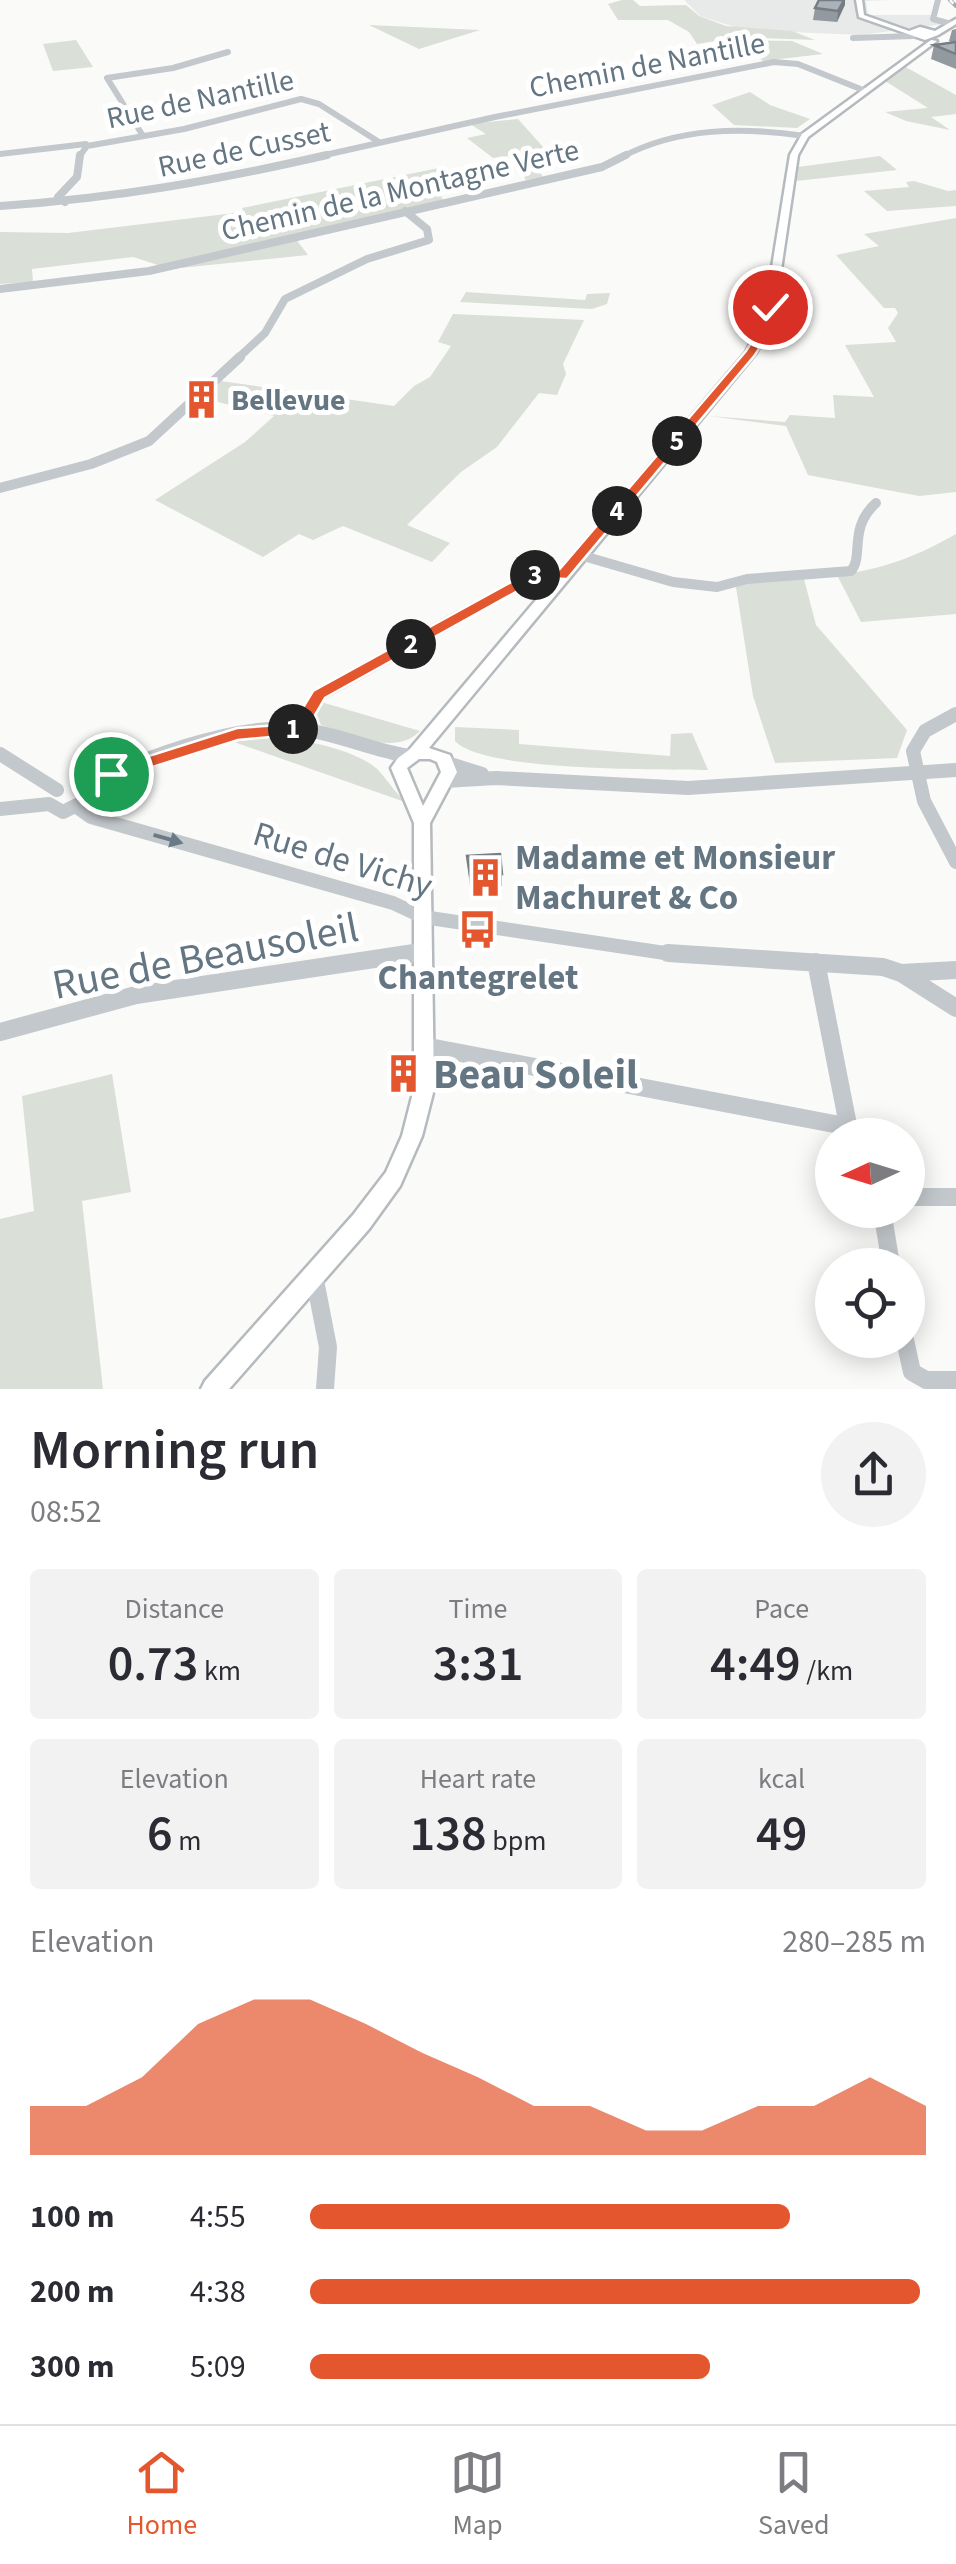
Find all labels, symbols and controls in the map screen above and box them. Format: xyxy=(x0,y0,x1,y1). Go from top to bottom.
street label: Chemin de Nantille xyxy=(526,22,769,109)
street label: Rue de Nantille xyxy=(102,59,298,140)
street label: Rue de Cusset xyxy=(154,110,334,189)
street label: Chemin de la Montagne Verte xyxy=(217,128,583,253)
pin xyxy=(728,265,813,350)
icon: check xyxy=(743,280,798,335)
building icon: Bellevue xyxy=(180,379,222,421)
place label: Bellevue xyxy=(231,379,346,422)
pin: 5 xyxy=(652,416,702,466)
text: 5 xyxy=(670,421,684,461)
pin: 4 xyxy=(592,486,642,536)
text: 4 xyxy=(610,491,624,531)
pin: 3 xyxy=(510,550,560,600)
text: 3 xyxy=(528,555,542,595)
pin: 2 xyxy=(386,619,436,669)
text: 2 xyxy=(404,624,418,664)
pin: 1 xyxy=(268,704,318,754)
text: 1 xyxy=(286,709,300,749)
pin xyxy=(69,732,154,817)
icon: arrive xyxy=(84,747,139,802)
street label: Rue de Vichy xyxy=(247,809,439,911)
one-way arrow xyxy=(153,832,184,847)
place label: Madame et Monsieur Machuret & Co xyxy=(515,833,835,923)
building icon: Madame et Monsieur Machuret & Co xyxy=(464,856,506,898)
street label: Rue de Beausoleil xyxy=(47,898,363,1016)
bus stop icon: Chantegrelet xyxy=(457,909,499,951)
place label: Chantegrelet xyxy=(378,953,578,1003)
place label: Beau Soleil xyxy=(433,1045,638,1105)
building icon: Beau Soleil xyxy=(382,1052,424,1094)
north arrow xyxy=(815,1118,925,1228)
map controls xyxy=(815,1118,925,1358)
button: locate xyxy=(815,1248,925,1358)
text: Morning run xyxy=(30,1412,319,1490)
button: share xyxy=(821,1422,926,1527)
text: 08:52 xyxy=(30,1489,102,1535)
text: Distance xyxy=(125,1589,224,1629)
text: Time xyxy=(448,1589,507,1629)
text: Pace xyxy=(754,1589,809,1629)
text: 0.73 xyxy=(108,1629,198,1700)
text: 3:31 xyxy=(433,1629,523,1700)
text: 4:49 xyxy=(710,1629,801,1700)
text: km xyxy=(198,1651,241,1691)
text: /km xyxy=(801,1651,853,1691)
text: Elevation xyxy=(120,1759,229,1799)
text: Heart rate xyxy=(420,1759,536,1799)
text: kcal xyxy=(758,1759,805,1799)
text: 6 xyxy=(147,1799,173,1870)
text: 138 xyxy=(410,1799,487,1870)
text: 49 xyxy=(756,1799,807,1870)
text: m xyxy=(173,1821,202,1861)
text: bpm xyxy=(487,1821,546,1861)
text: Elevation xyxy=(30,1919,155,1965)
text: 280–285 m xyxy=(782,1919,926,1965)
text: 100 m xyxy=(30,2194,115,2240)
text: 4:55 xyxy=(190,2194,246,2240)
text: 200 m xyxy=(30,2269,115,2315)
text: 4:38 xyxy=(190,2269,246,2315)
text: 300 m xyxy=(30,2344,115,2390)
text: 5:09 xyxy=(190,2344,246,2390)
tab: Home xyxy=(126,2445,197,2545)
tab: Map xyxy=(450,2445,505,2545)
tab: Saved xyxy=(758,2445,829,2545)

